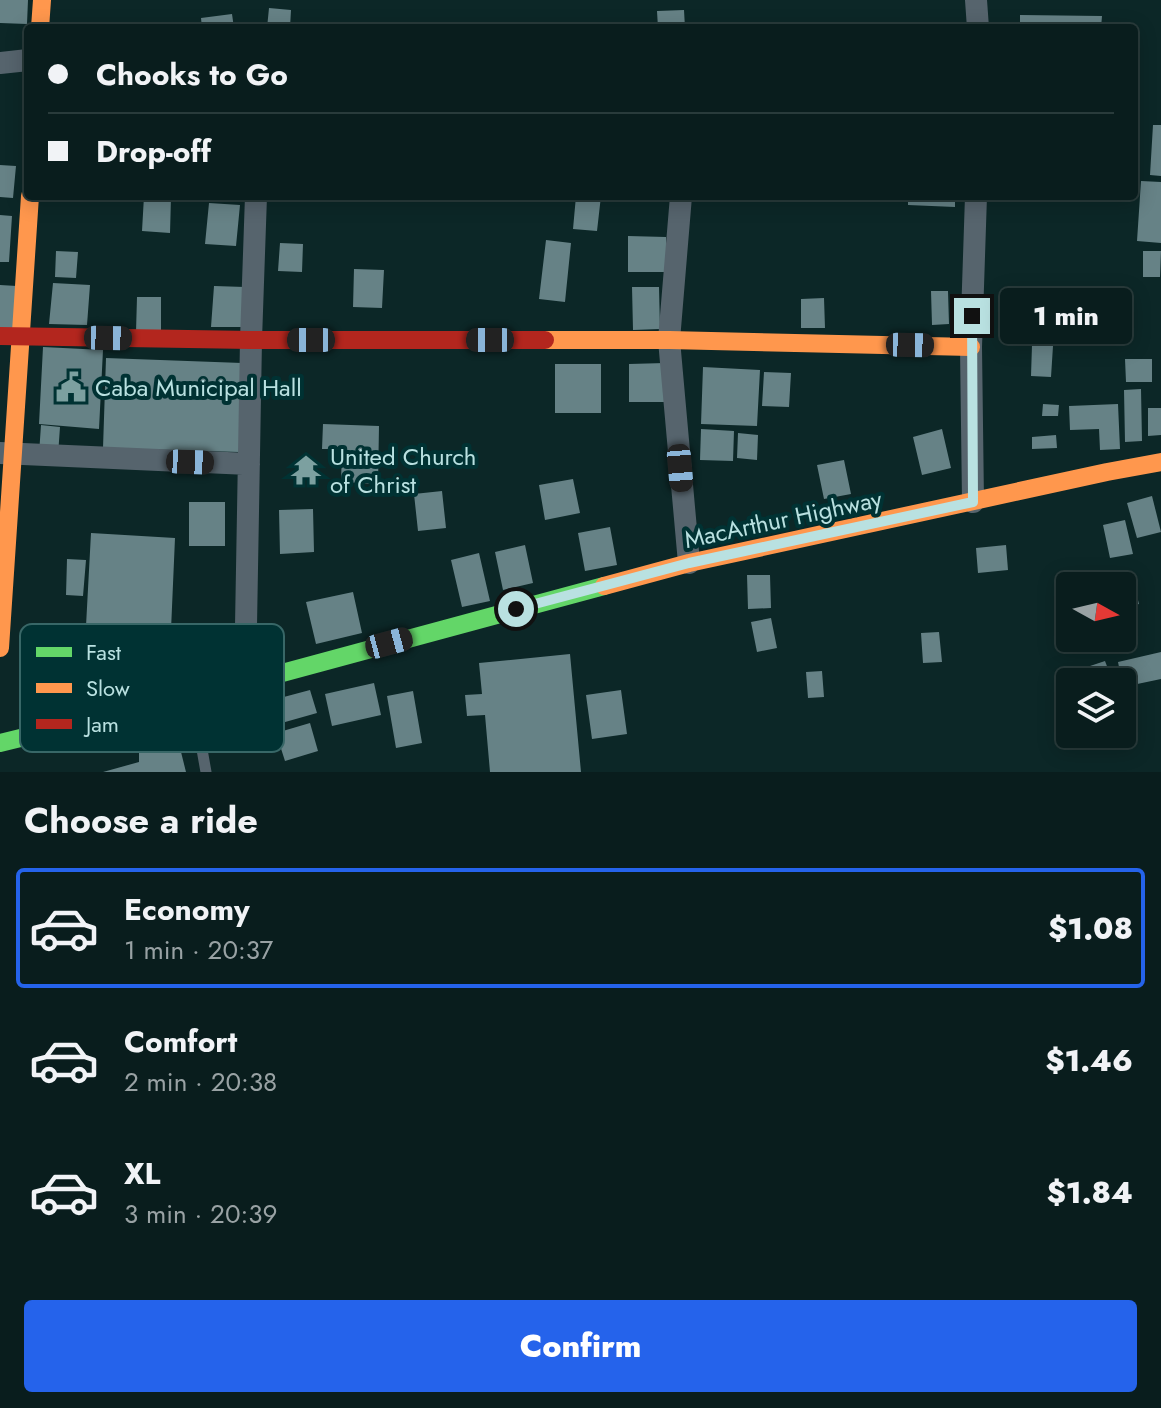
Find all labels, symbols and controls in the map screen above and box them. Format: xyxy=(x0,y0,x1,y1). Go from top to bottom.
text: Chooks to Go xyxy=(96,53,288,96)
text: Drop-off xyxy=(96,130,211,173)
callout: 1 min xyxy=(1000,288,1132,344)
text: 1 min xyxy=(1033,297,1099,335)
route end xyxy=(954,298,990,334)
car xyxy=(84,326,132,350)
car xyxy=(287,328,335,352)
car xyxy=(466,328,514,352)
car xyxy=(886,333,934,357)
public building icon: Caba Municipal Hall xyxy=(54,370,88,404)
place label: Caba Municipal Hall xyxy=(95,370,302,405)
place label: United Church of Christ xyxy=(330,439,476,502)
car xyxy=(666,443,694,493)
car xyxy=(166,449,214,475)
temple icon: United Church of Christ xyxy=(289,453,323,487)
street label: MacArthur Highway xyxy=(681,481,885,557)
north arrow xyxy=(1056,572,1136,652)
map controls xyxy=(1056,572,1136,748)
route start xyxy=(498,591,534,627)
legend xyxy=(20,624,284,752)
car xyxy=(363,625,415,661)
text: Fast xyxy=(86,636,122,668)
button: layers xyxy=(1056,668,1136,748)
text: Slow xyxy=(86,672,130,704)
text: Jam xyxy=(83,708,119,740)
text: Choose a ride xyxy=(24,794,258,846)
text: Economy xyxy=(124,888,250,931)
icon: car xyxy=(28,892,100,964)
text: $1.08 xyxy=(1048,907,1133,950)
text: 1 min · 20:37 xyxy=(124,931,273,969)
text: Comfort xyxy=(124,1020,237,1063)
icon: car xyxy=(28,1024,100,1096)
text: $1.46 xyxy=(1045,1039,1133,1082)
text: 2 min · 20:38 xyxy=(124,1063,277,1101)
text: XL xyxy=(124,1152,160,1195)
icon: car xyxy=(28,1156,100,1228)
text: $1.84 xyxy=(1047,1171,1133,1214)
text: 3 min · 20:39 xyxy=(124,1195,277,1233)
button: Confirm xyxy=(24,1300,1137,1392)

